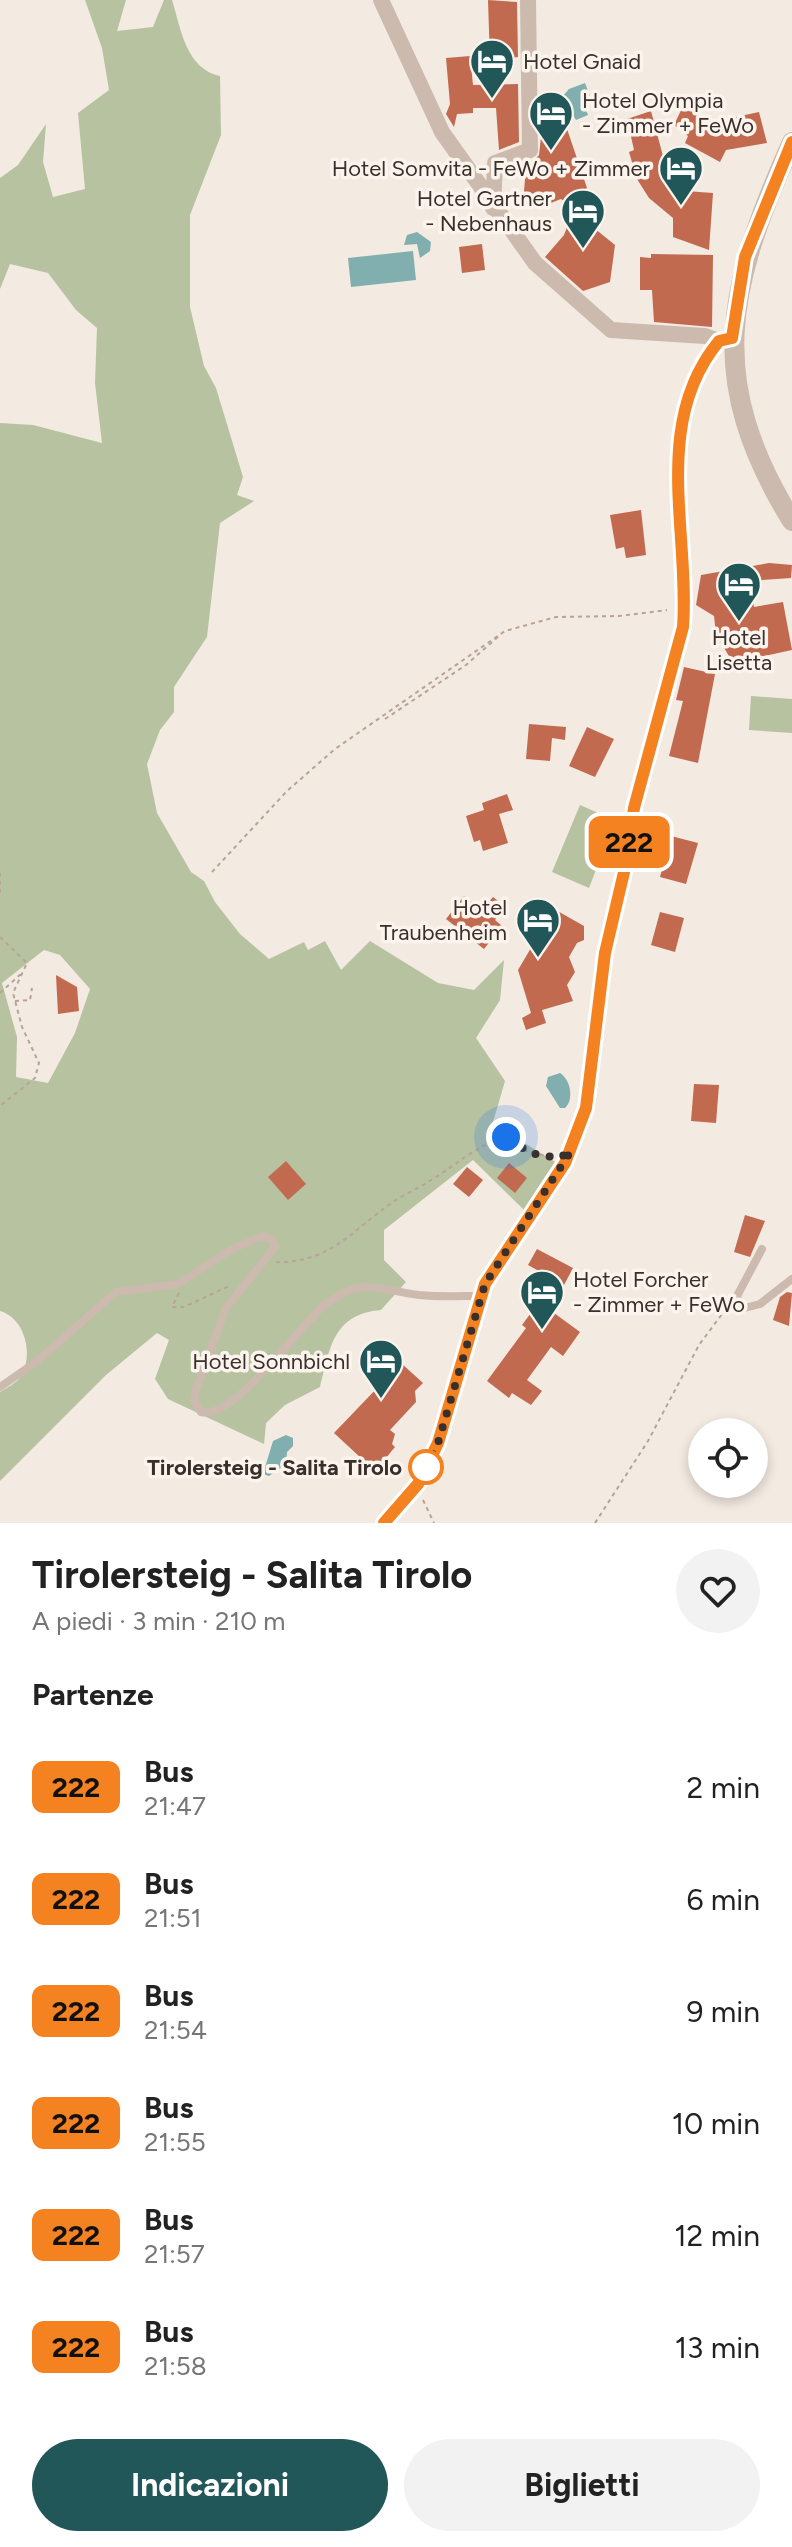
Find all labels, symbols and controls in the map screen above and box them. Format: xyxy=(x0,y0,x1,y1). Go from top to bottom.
hotel icon: Hotel Gnaid xyxy=(468,37,516,100)
place label: Hotel Gnaid xyxy=(523,48,641,75)
place label: Hotel Olympia - Zimmer + FeWo xyxy=(582,87,754,139)
hotel icon: Hotel Olympia - Zimmer + FeWo xyxy=(527,89,575,152)
hotel icon: Hotel Somvita - FeWo + Zimmer xyxy=(657,144,705,207)
place label: Hotel Somvita - FeWo + Zimmer xyxy=(332,155,651,182)
place label: Hotel Gartner - Nebenhaus xyxy=(417,185,553,237)
hotel icon: Hotel Gartner - Nebenhaus xyxy=(559,187,607,250)
hotel icon: Hotel Lisetta xyxy=(715,560,763,623)
place label: Hotel Lisetta xyxy=(706,624,772,676)
line badge: 222 xyxy=(583,816,675,868)
text: 222 xyxy=(605,825,653,859)
place label: Hotel Traubenheim xyxy=(380,894,507,946)
hotel icon: Hotel Traubenheim xyxy=(514,896,562,959)
your location xyxy=(486,1117,526,1157)
place label: Hotel Forcher - Zimmer + FeWo xyxy=(573,1266,745,1318)
hotel icon: Hotel Forcher - Zimmer + FeWo xyxy=(518,1268,566,1331)
hotel icon: Hotel Sonnbichl xyxy=(357,1337,405,1400)
place label: Hotel Sonnbichl xyxy=(192,1348,350,1375)
map controls xyxy=(688,1418,768,1498)
button: locate xyxy=(688,1418,768,1498)
marker: Tirolersteig - Salita Tirolo xyxy=(409,1450,443,1484)
place label: Tirolersteig - Salita Tirolo xyxy=(147,1454,402,1481)
button: heart xyxy=(676,1549,760,1633)
text: Tirolersteig - Salita Tirolo xyxy=(32,1552,472,1598)
text: A piedi · 3 min · 210 m xyxy=(32,1605,286,1637)
text: Partenze xyxy=(32,1676,154,1713)
text: Bus xyxy=(144,1753,193,1790)
text: 2 min xyxy=(687,1769,760,1806)
text: 222 xyxy=(52,1770,100,1804)
text: 21:47 xyxy=(144,1790,206,1822)
text: Bus xyxy=(144,1865,193,1902)
text: 6 min xyxy=(686,1881,760,1918)
text: 222 xyxy=(52,1882,100,1916)
text: 21:51 xyxy=(144,1902,202,1934)
text: Bus xyxy=(144,1977,193,2014)
text: 9 min xyxy=(686,1993,760,2030)
text: 222 xyxy=(52,1994,100,2028)
text: 21:54 xyxy=(144,2014,207,2046)
text: Bus xyxy=(144,2089,193,2126)
text: 10 min xyxy=(672,2105,760,2142)
text: 222 xyxy=(52,2106,100,2140)
text: 21:55 xyxy=(144,2126,206,2158)
text: Bus xyxy=(144,2201,193,2238)
text: 12 min xyxy=(674,2217,760,2254)
text: 222 xyxy=(52,2218,100,2252)
text: 21:57 xyxy=(144,2238,205,2270)
text: Bus xyxy=(144,2313,193,2350)
text: 13 min xyxy=(675,2329,760,2366)
text: 222 xyxy=(52,2330,100,2364)
text: 21:58 xyxy=(144,2350,207,2382)
button: Indicazioni xyxy=(32,2439,388,2531)
button: Biglietti xyxy=(404,2439,760,2531)

